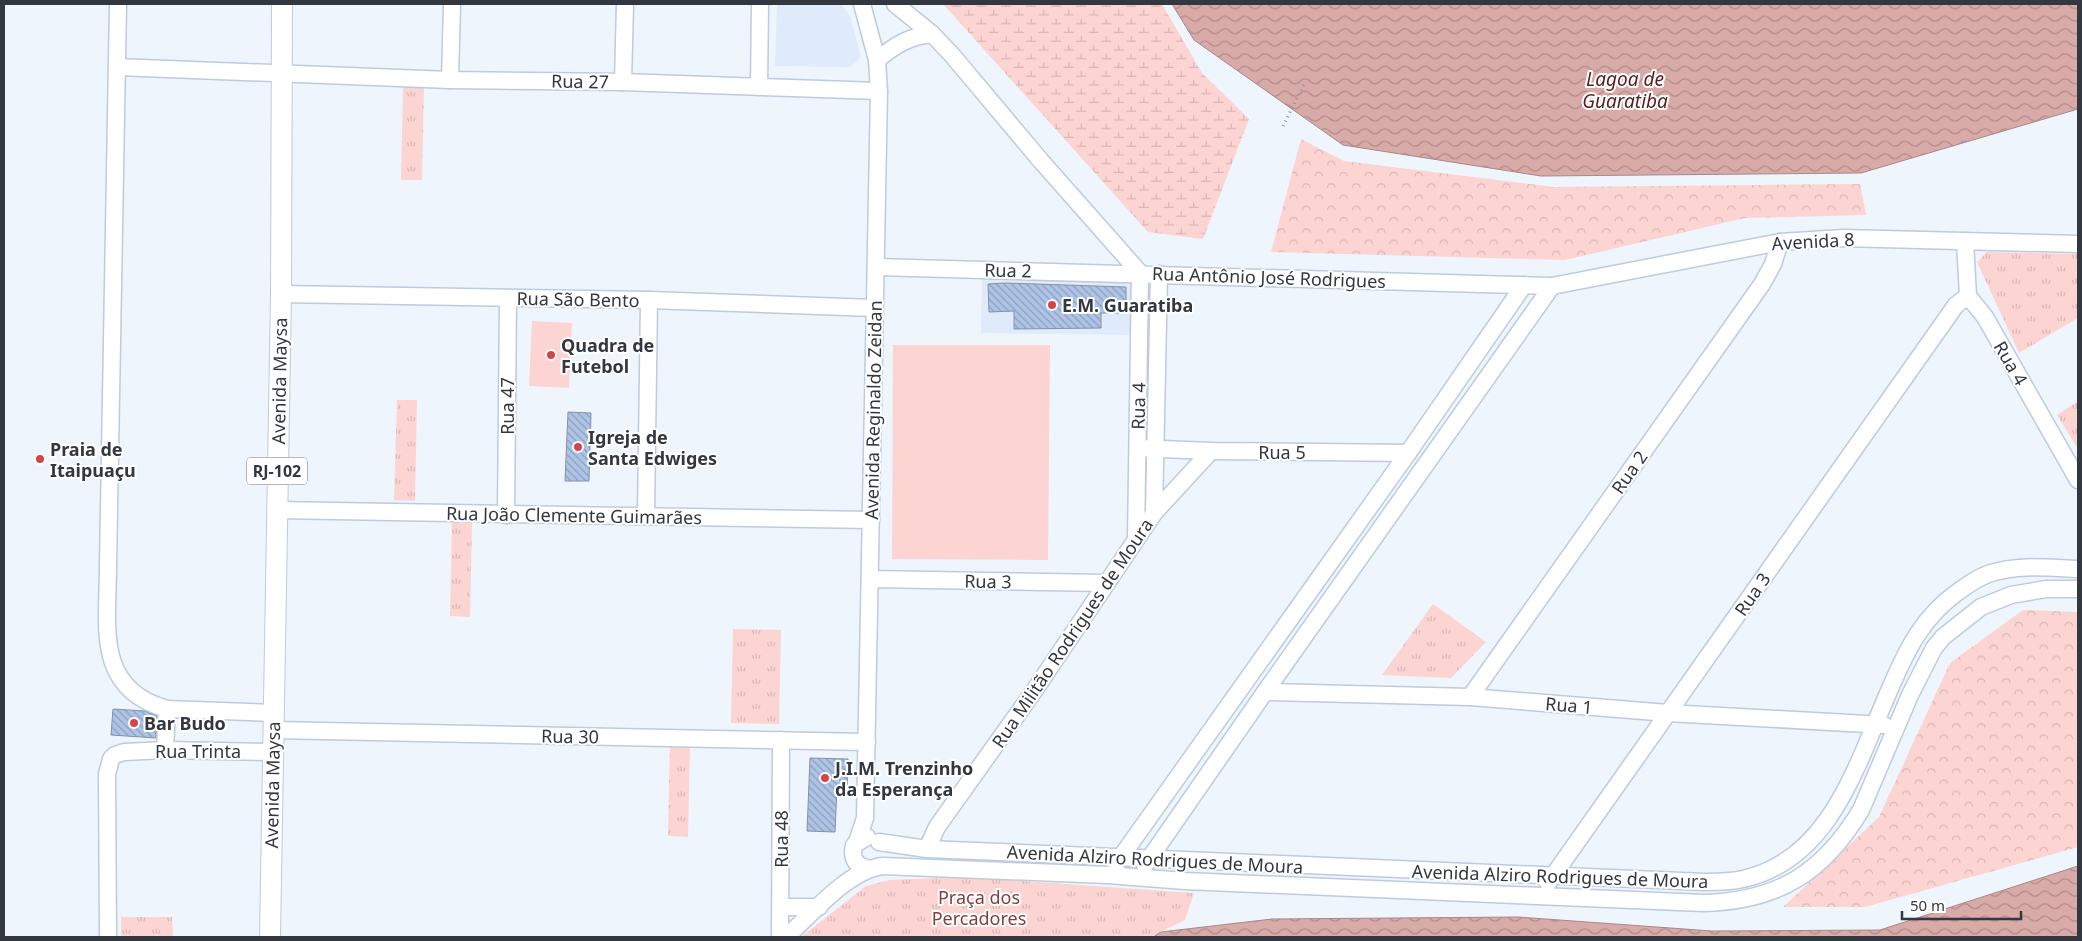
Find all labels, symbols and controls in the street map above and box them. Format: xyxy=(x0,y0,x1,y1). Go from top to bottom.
water label: Lagoa de Guaratiba xyxy=(1582,66,1668,114)
street label: Rua 27 xyxy=(551,68,609,94)
street label: Avenida 8 xyxy=(1771,227,1855,255)
street label: Rua 2 xyxy=(984,258,1032,282)
street label: Rua Antônio José Rodrigues xyxy=(1152,261,1386,293)
street label: Rua São Bento xyxy=(516,286,640,312)
place label: E.M. Guaratiba xyxy=(1062,293,1193,317)
marker: E.M. Guaratiba xyxy=(1046,299,1058,311)
street label: Avenida Reginaldo Zeidan xyxy=(859,300,887,520)
street label: Avenida Maysa xyxy=(266,317,292,445)
place label: Quadra de Futebol xyxy=(561,333,654,378)
street label: Rua 4 xyxy=(1989,336,2033,390)
marker: Quadra de Futebol xyxy=(545,349,557,361)
street label: Rua 47 xyxy=(495,377,519,435)
street label: Rua 4 xyxy=(1126,382,1150,430)
place label: Igreja de Santa Edwiges xyxy=(588,425,717,470)
place label: Praia de Itaipuaçu xyxy=(50,437,136,482)
street label: Rua 5 xyxy=(1258,440,1306,464)
marker: Igreja de Santa Edwiges xyxy=(572,441,584,453)
street label: Rua 2 xyxy=(1606,446,1652,498)
marker: Praia de Itaipuaçu xyxy=(34,453,46,465)
road number: RJ-102 xyxy=(247,458,307,484)
street label: Rua João Clemente Guimarães xyxy=(446,501,702,529)
street label: Rua Militão Rodrigues de Moura xyxy=(986,514,1158,752)
street label: Rua 3 xyxy=(1729,568,1775,620)
street label: Rua 3 xyxy=(964,569,1012,593)
street label: Rua 1 xyxy=(1544,691,1594,719)
place label: Bar Budo xyxy=(144,711,226,735)
marker: Bar Budo xyxy=(128,717,140,729)
street label: Avenida Maysa xyxy=(259,721,285,849)
street label: Rua 30 xyxy=(541,723,599,749)
street label: Rua Trinta xyxy=(155,739,241,763)
place label: J.I.M. Trenzinho da Esperança xyxy=(833,756,973,801)
marker: J.I.M. Trenzinho da Esperança xyxy=(819,772,831,784)
street label: Rua 48 xyxy=(769,810,793,868)
street label: Avenida Alziro Rodrigues de Moura xyxy=(1006,839,1304,879)
street label: Avenida Alziro Rodrigues de Moura xyxy=(1411,859,1709,893)
park label: Praça dos Percadores xyxy=(932,885,1026,930)
scale bar xyxy=(1902,888,2021,920)
text: 50 m xyxy=(1910,895,1945,915)

